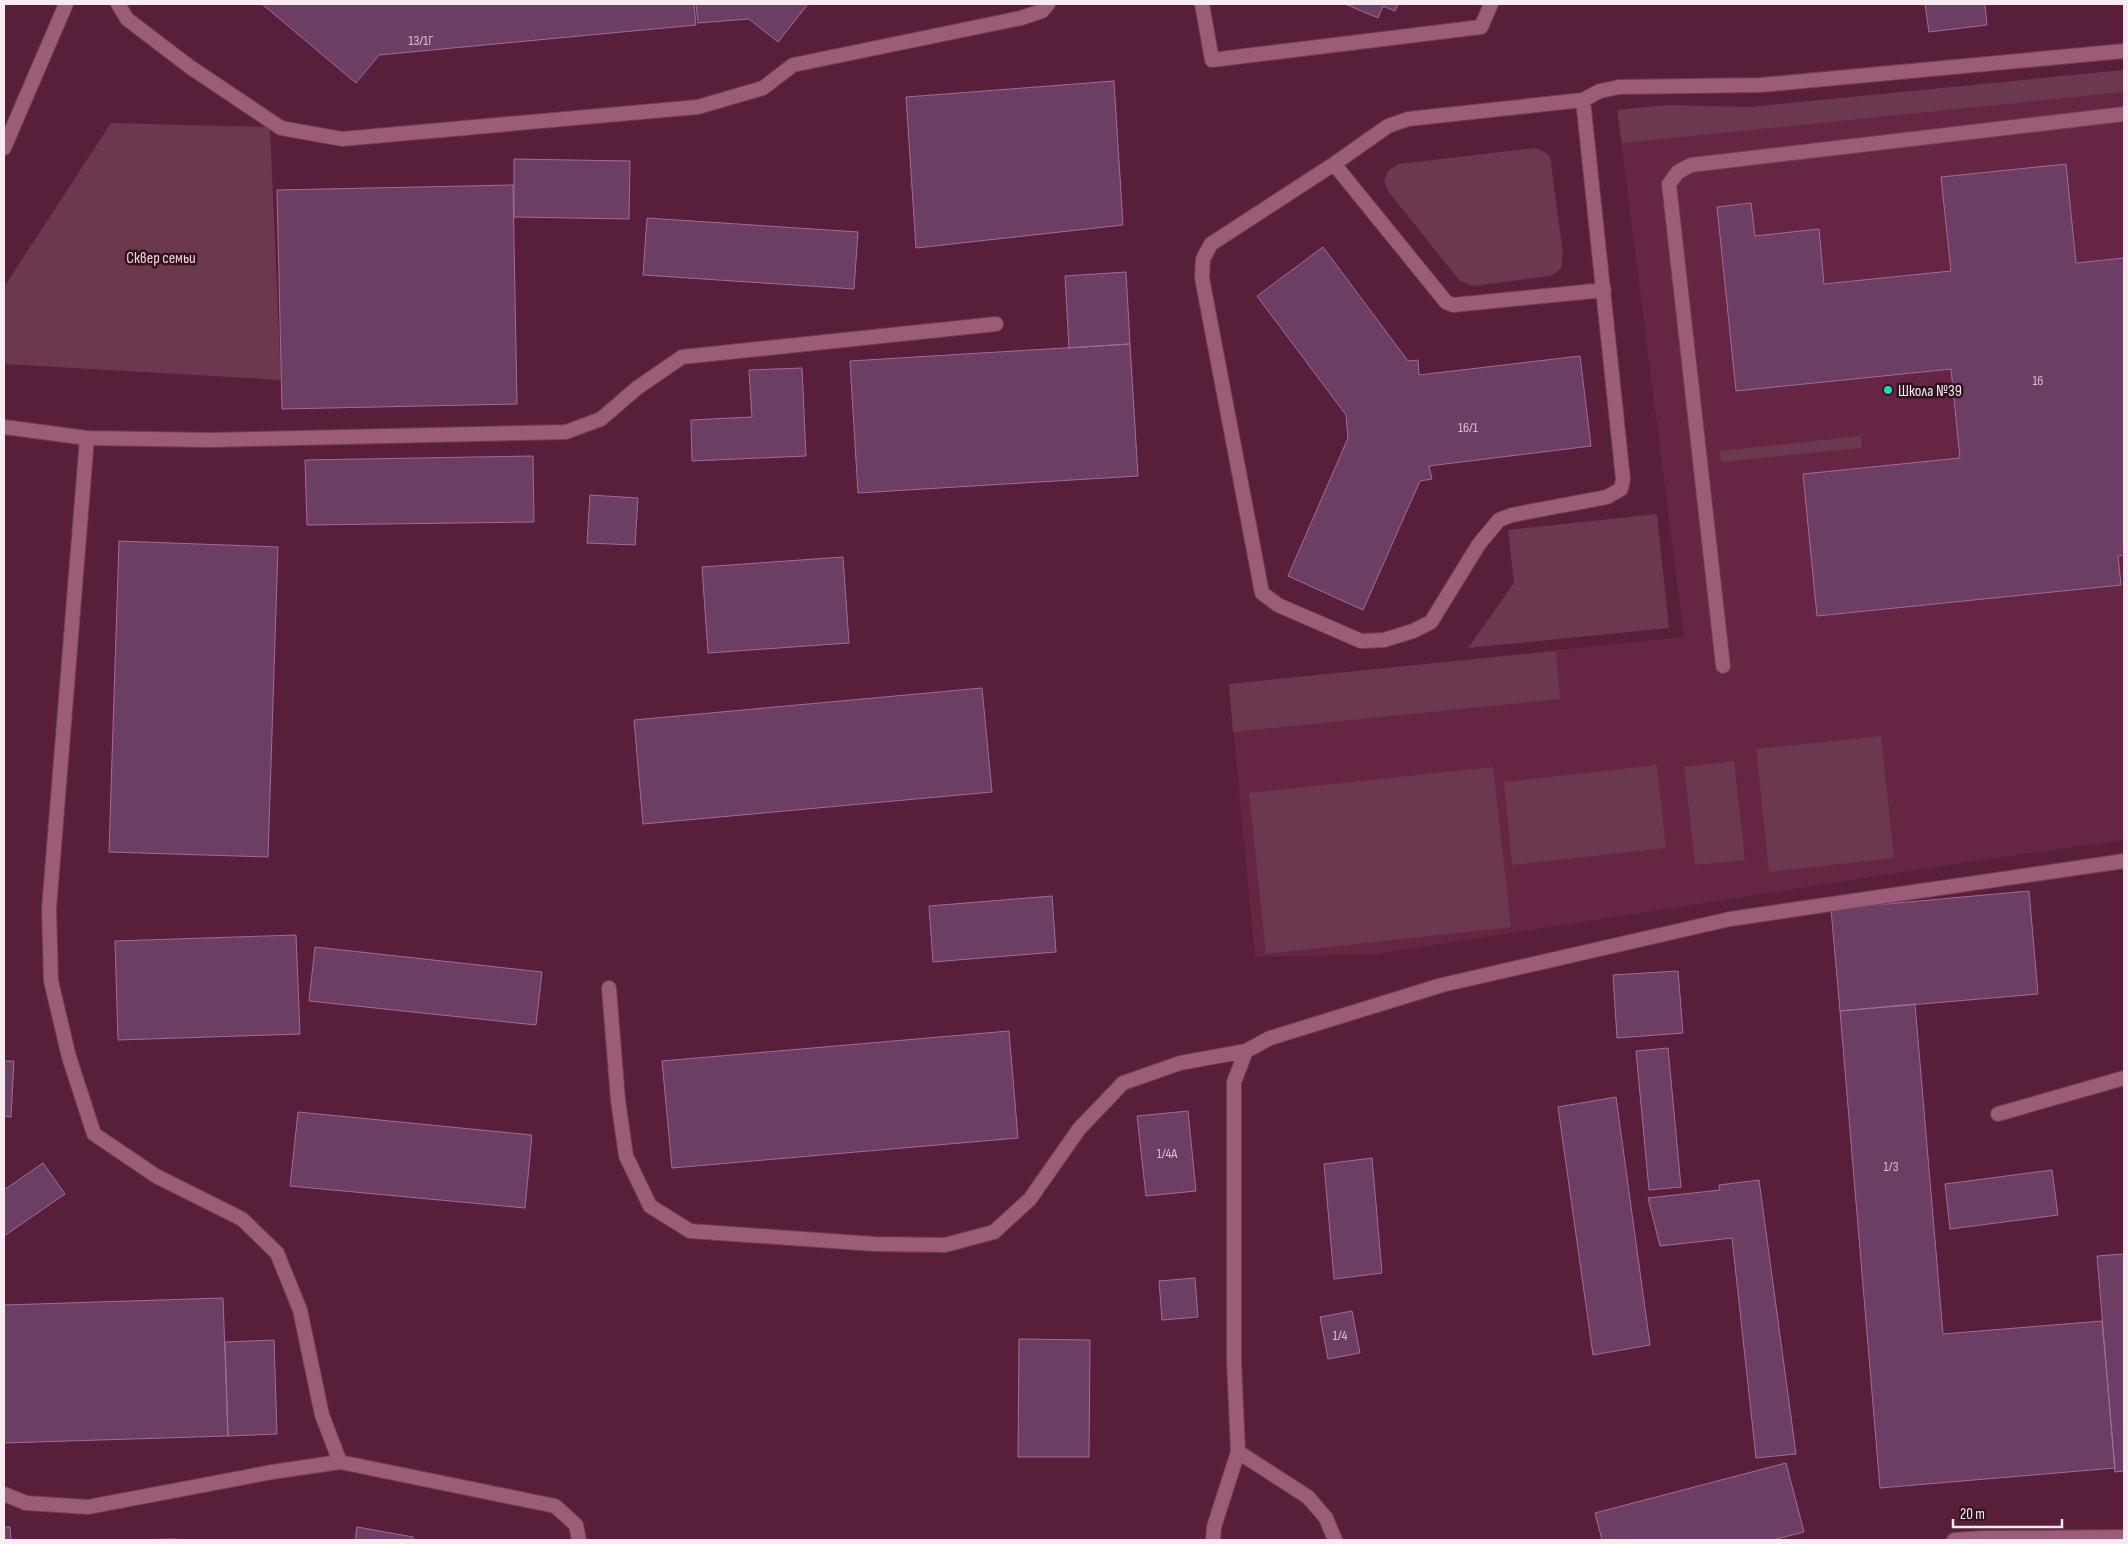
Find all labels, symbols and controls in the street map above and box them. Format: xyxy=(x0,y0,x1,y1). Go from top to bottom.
house number: 13/1Г xyxy=(409,32,433,49)
park label: Сквер семьи xyxy=(126,249,196,268)
house number: 16 xyxy=(2032,372,2044,389)
place label: Школа №39 xyxy=(1898,382,1962,401)
marker: Школа №39 xyxy=(1882,384,1894,396)
house number: 16/1 xyxy=(1458,419,1478,436)
house number: 1/4А xyxy=(1157,1145,1178,1162)
house number: 1/3 xyxy=(1883,1158,1899,1175)
house number: 1/4 xyxy=(1333,1327,1347,1344)
scale bar xyxy=(1953,1496,2062,1528)
text: 20 m xyxy=(1960,1505,1985,1524)

